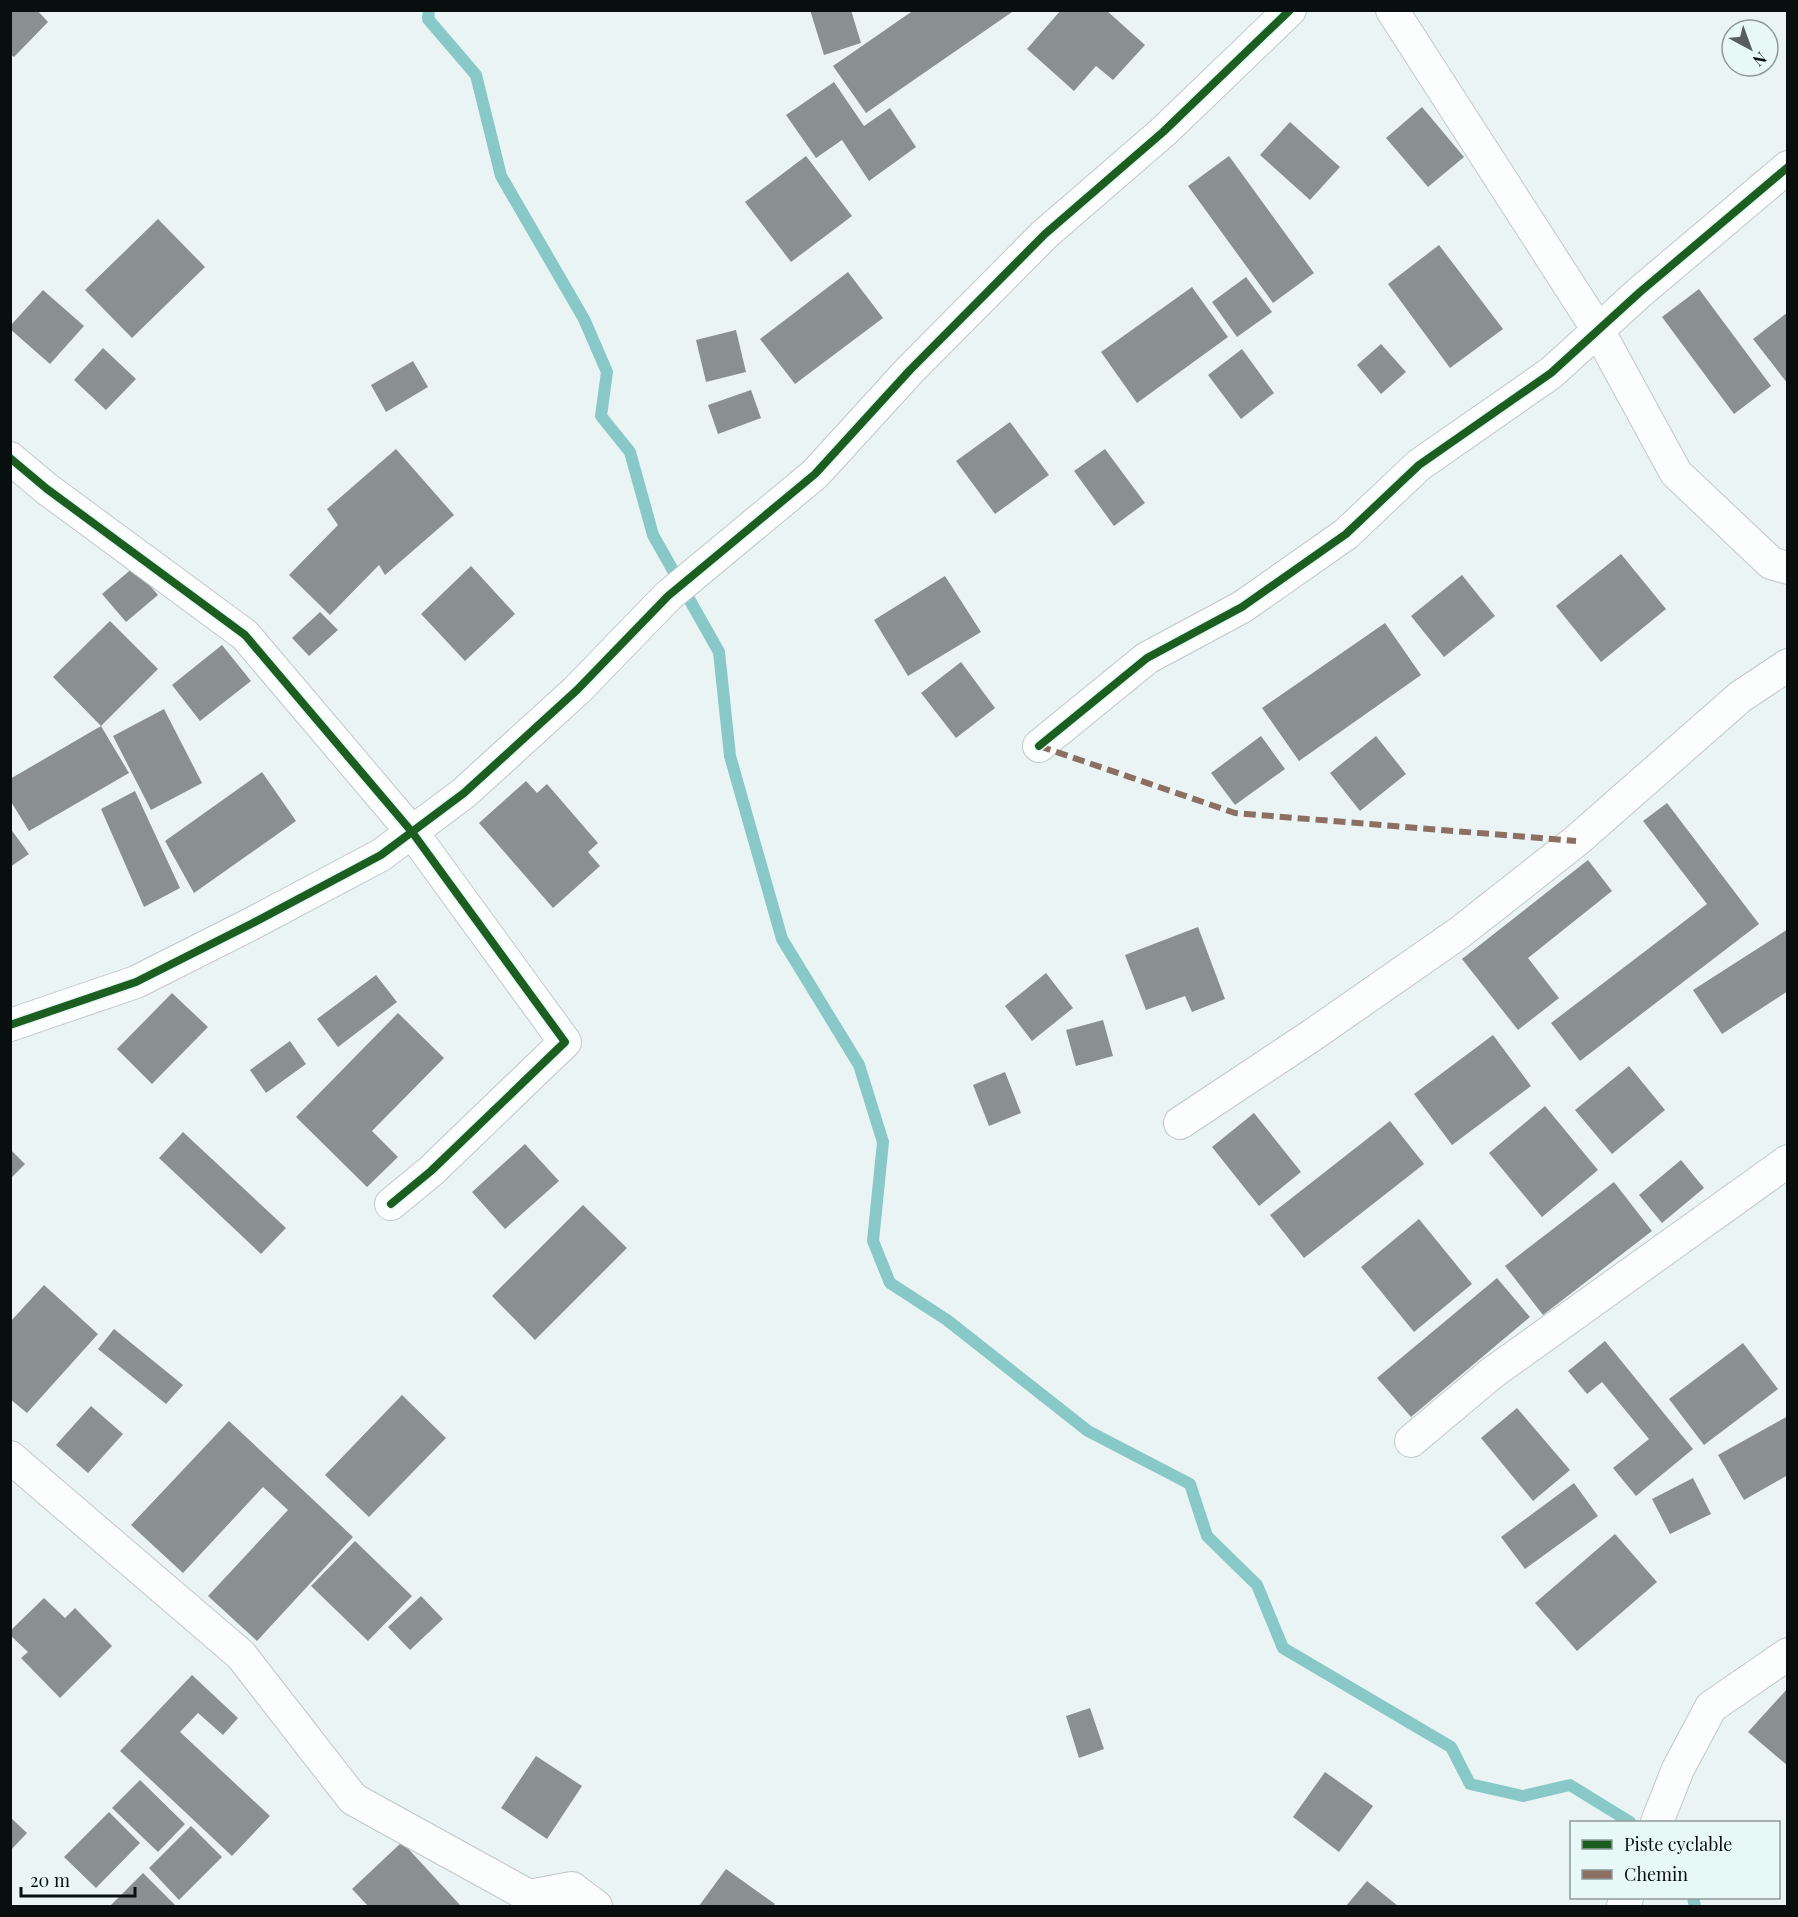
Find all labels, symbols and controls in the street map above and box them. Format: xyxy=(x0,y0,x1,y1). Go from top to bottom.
north arrow xyxy=(1720,18,1780,78)
text: N xyxy=(1749,48,1771,72)
legend xyxy=(1570,1821,1780,1899)
text: Piste cyclable xyxy=(1624,1832,1732,1856)
scale bar xyxy=(21,1860,135,1898)
text: Chemin xyxy=(1624,1862,1688,1886)
text: 20 m xyxy=(30,1868,70,1892)

